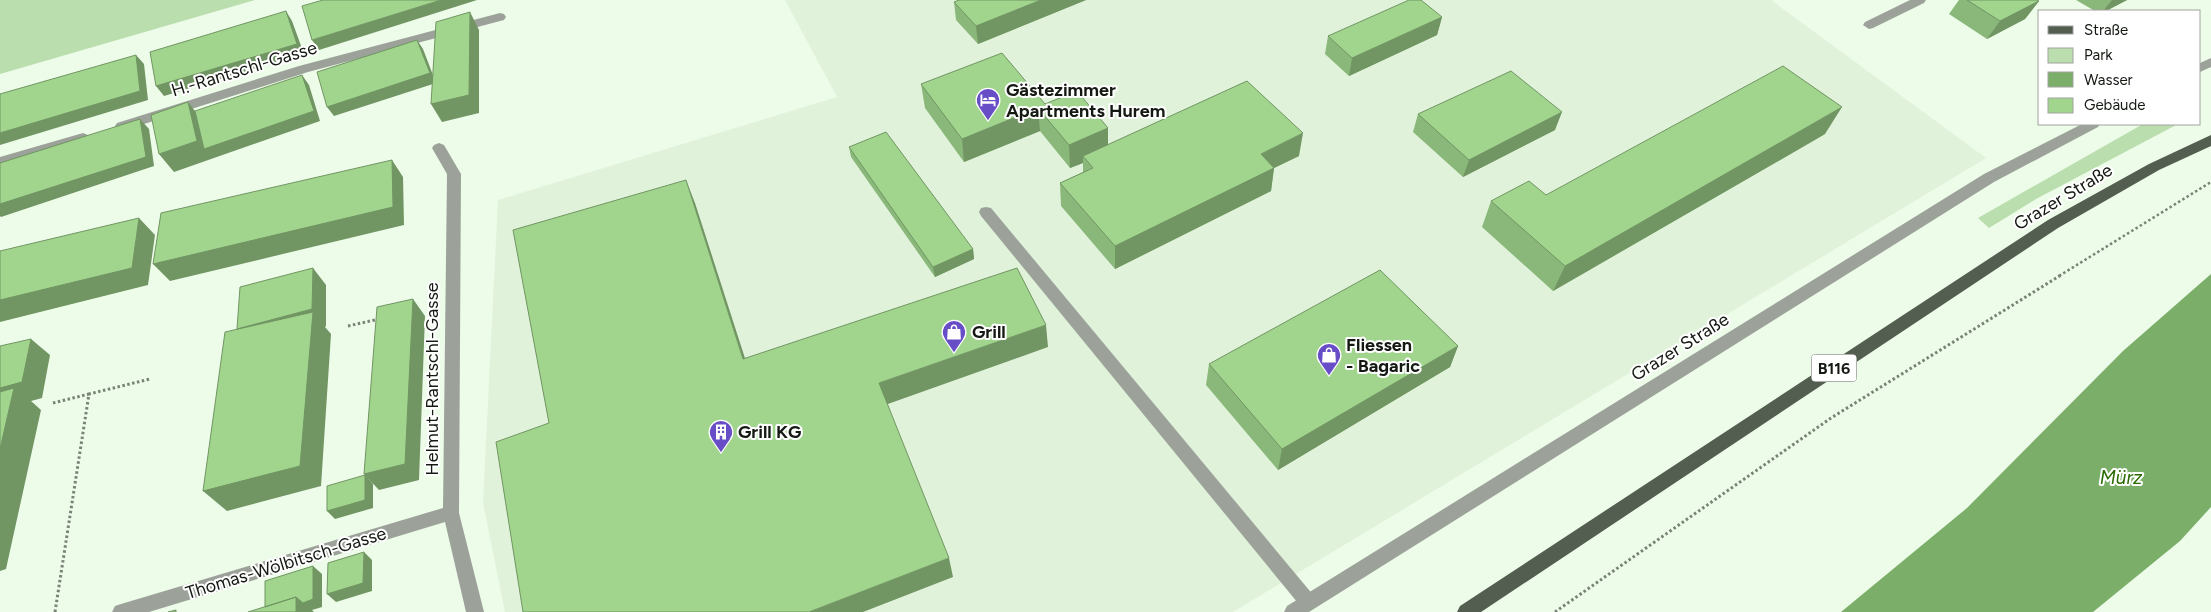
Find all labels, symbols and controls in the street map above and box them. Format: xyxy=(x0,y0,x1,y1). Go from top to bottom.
legend xyxy=(2038,10,2201,125)
text: Straße xyxy=(2084,21,2128,39)
street label: H.-Rantschl-Gasse xyxy=(169,36,320,102)
text: Park xyxy=(2084,46,2113,64)
text: Wasser xyxy=(2084,71,2133,89)
place label: Gästezimmer Apartments Hurem xyxy=(1006,79,1165,122)
hotel icon: Gästezimmer Apartments Hurem xyxy=(975,87,1001,121)
text: Gebäude xyxy=(2084,96,2145,114)
street label: Grazer Straße xyxy=(2010,159,2116,235)
street label: Helmut-Rantschl-Gasse xyxy=(421,282,443,476)
street label: Grazer Straße xyxy=(1627,308,1733,386)
shop icon: Grill xyxy=(941,319,967,353)
place label: Grill xyxy=(972,321,1006,343)
place label: Fliessen - Bagaric xyxy=(1346,334,1420,377)
shop icon: Fliessen - Bagaric xyxy=(1316,342,1342,376)
road number: B116 xyxy=(1812,354,1856,382)
building icon: Grill KG xyxy=(708,419,734,453)
place label: Grill KG xyxy=(738,421,801,443)
water label: Mürz xyxy=(2100,466,2143,489)
street label: Thomas-Wölbitsch-Gasse xyxy=(183,522,389,604)

